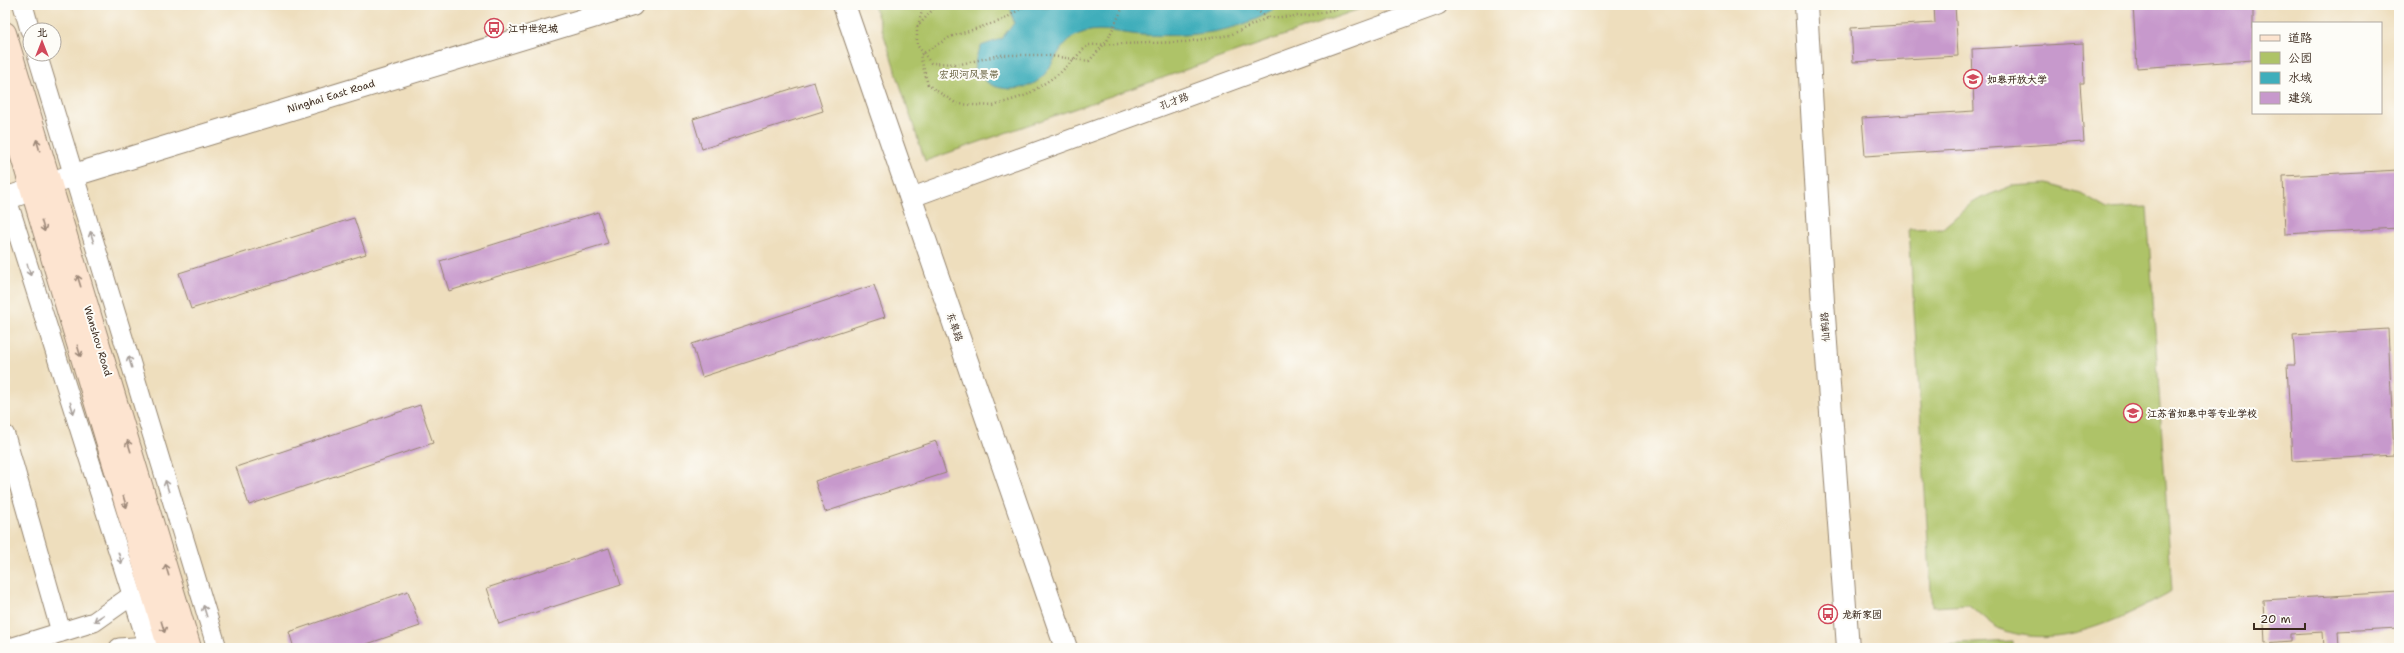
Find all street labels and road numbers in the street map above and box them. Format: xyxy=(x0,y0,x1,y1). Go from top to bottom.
street label: Ninghai East Road xyxy=(286,76,377,116)
street label: 孔才路 xyxy=(1158,90,1190,112)
street label: Wanshou Road xyxy=(81,304,115,378)
street label: 东皋路 xyxy=(944,311,966,343)
street label: 仙鹤路 xyxy=(1817,312,1833,342)

